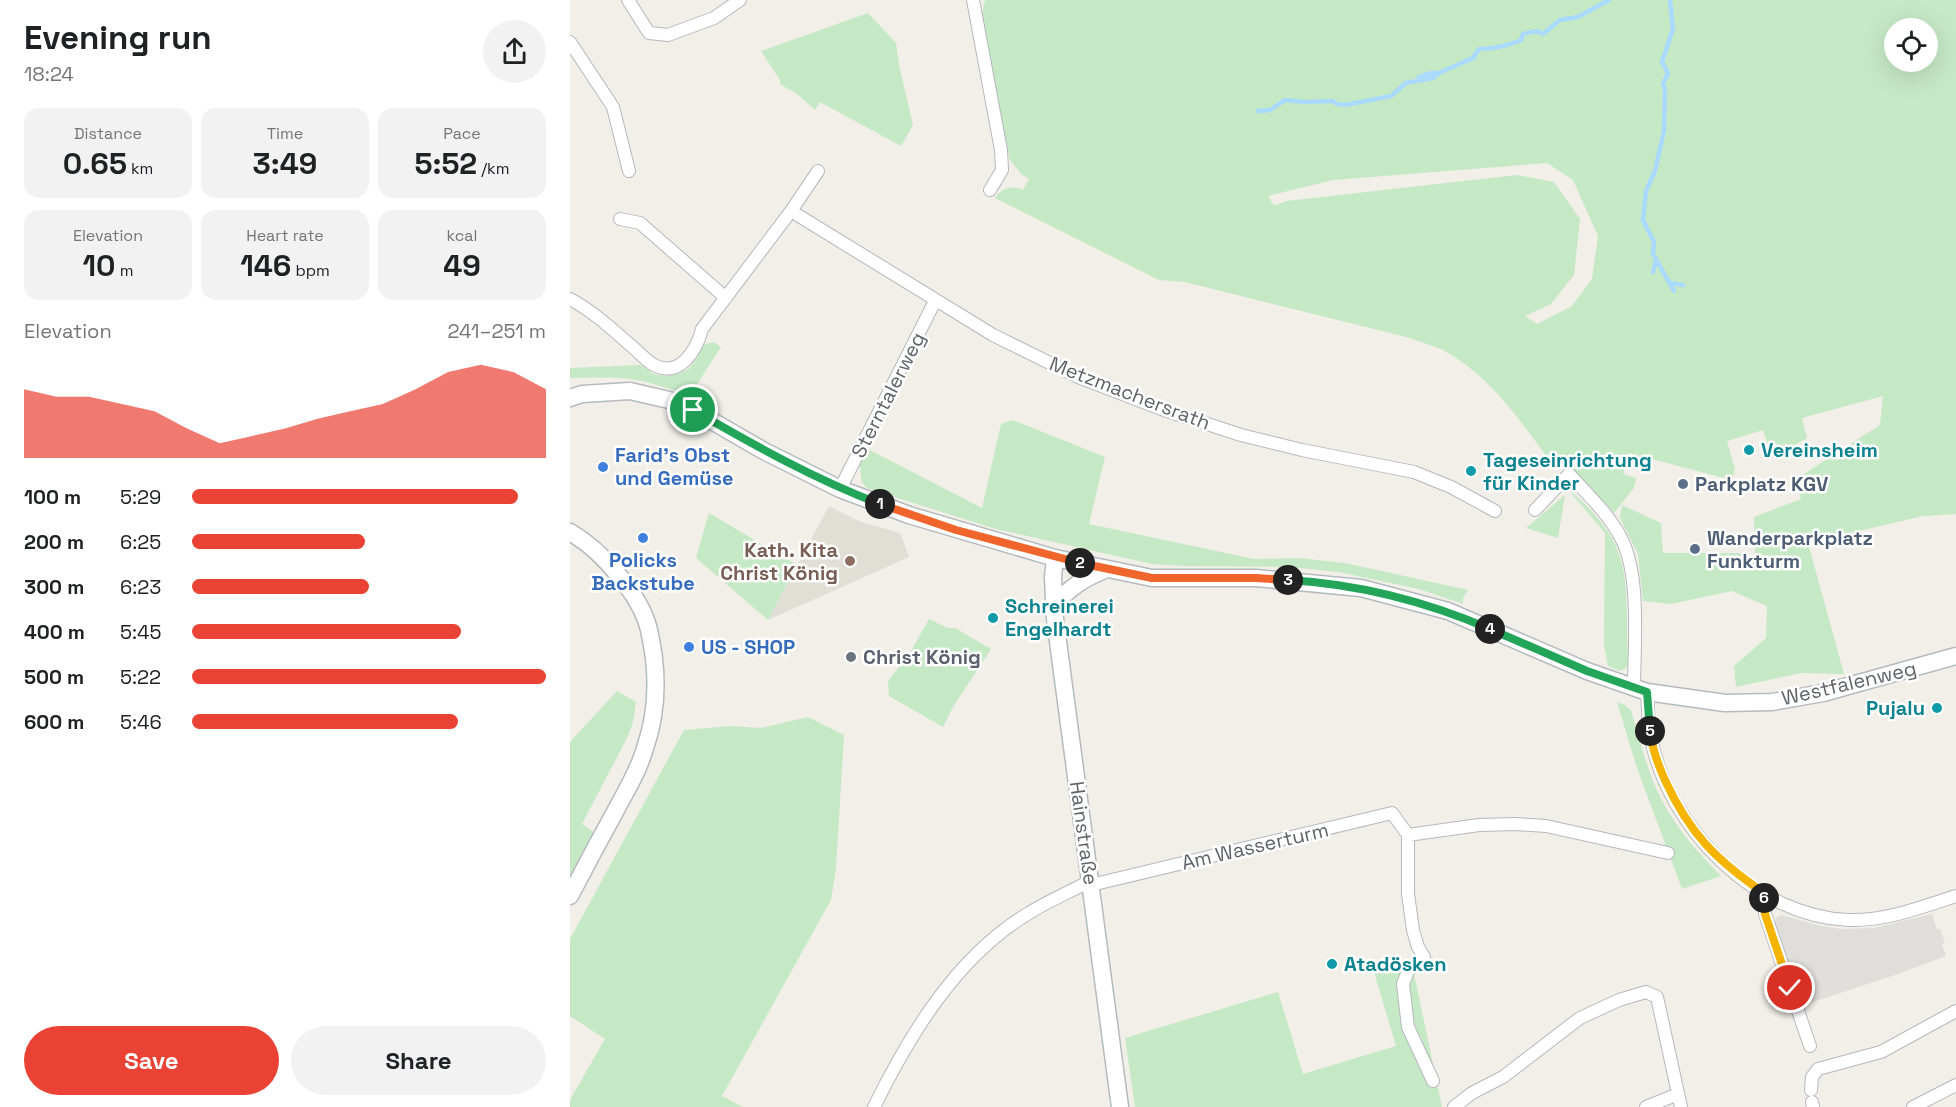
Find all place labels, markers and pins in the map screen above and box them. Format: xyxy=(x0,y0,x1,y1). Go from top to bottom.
pin xyxy=(667,384,718,435)
place label: Vereinsheim xyxy=(1761,437,1878,463)
place label: Farid's Obst und Gemüse xyxy=(615,442,734,491)
marker: Vereinsheim xyxy=(1742,443,1756,457)
place label: Tageseinrichtung für Kinder xyxy=(1483,447,1652,496)
marker: Farid's Obst und Gemüse xyxy=(596,460,610,474)
marker: Tageseinrichtung für Kinder xyxy=(1464,464,1478,478)
place label: Parkplatz KGV xyxy=(1695,471,1828,497)
marker: Parkplatz KGV xyxy=(1676,477,1690,491)
pin: 1 xyxy=(865,489,895,519)
place label: Wanderparkplatz Funkturm xyxy=(1707,525,1873,574)
marker: Policks Backstube xyxy=(636,531,650,545)
place label: Kath. Kita Christ König xyxy=(720,537,838,586)
marker: Wanderparkplatz Funkturm xyxy=(1688,542,1702,556)
place label: Policks Backstube xyxy=(591,547,695,596)
pin: 2 xyxy=(1065,548,1095,578)
marker: Kath. Kita Christ König xyxy=(843,554,857,568)
pin: 3 xyxy=(1273,565,1303,595)
place label: Schreinerei Engelhardt xyxy=(1005,593,1114,642)
marker: Schreinerei Engelhardt xyxy=(986,611,1000,625)
pin: 4 xyxy=(1475,614,1505,644)
place label: US - SHOP xyxy=(701,634,795,660)
marker: US - SHOP xyxy=(682,640,696,654)
place label: Christ König xyxy=(863,644,981,670)
marker: Christ König xyxy=(844,650,858,664)
place label: Pujalu xyxy=(1866,695,1925,721)
marker: Pujalu xyxy=(1930,701,1944,715)
pin: 5 xyxy=(1635,716,1665,746)
pin: 6 xyxy=(1749,883,1779,913)
place label: Atadösken xyxy=(1344,951,1447,977)
marker: Atadösken xyxy=(1325,957,1339,971)
pin xyxy=(1764,962,1815,1013)

